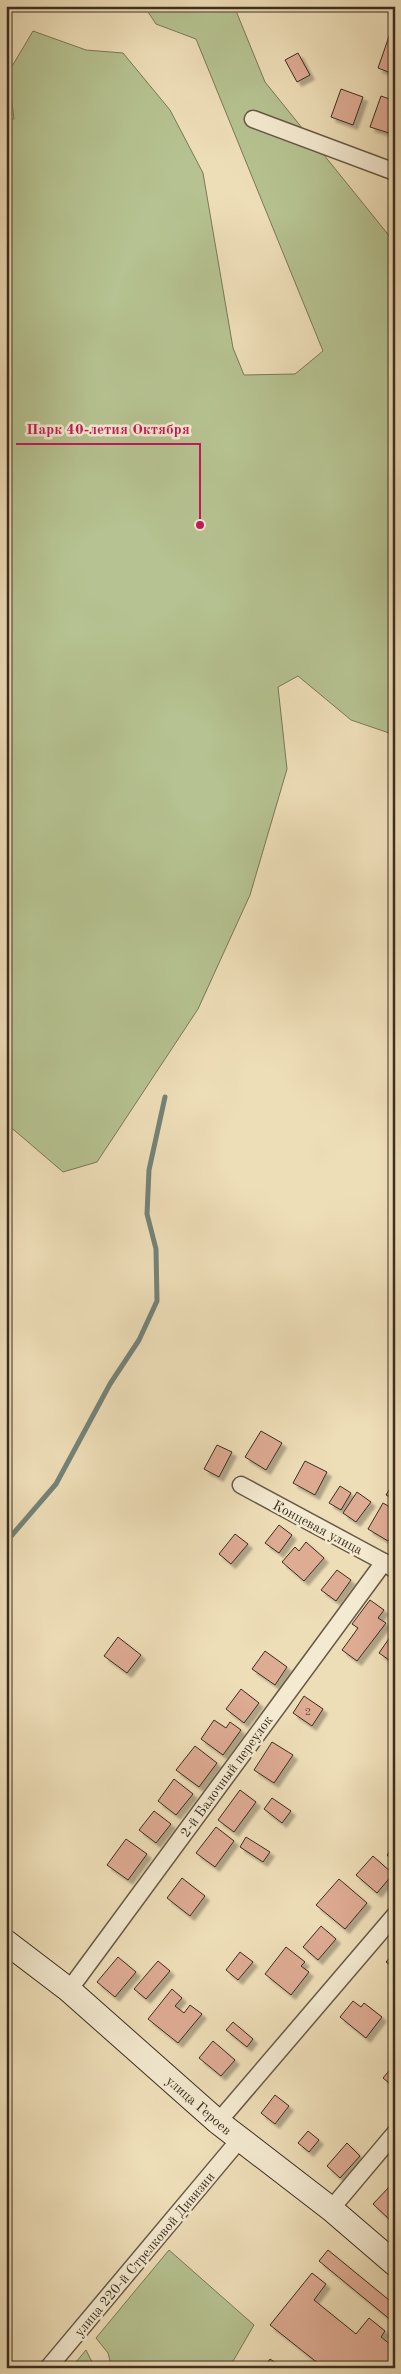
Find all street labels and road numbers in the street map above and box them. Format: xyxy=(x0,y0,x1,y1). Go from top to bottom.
street label: Концевая улица xyxy=(270,1498,365,1557)
street label: 2-й Балочный переулок xyxy=(178,1713,276,1840)
street label: улица Героев xyxy=(163,2074,234,2138)
street label: улица 220-й Стрелковой Дивизии xyxy=(72,2170,218,2340)

